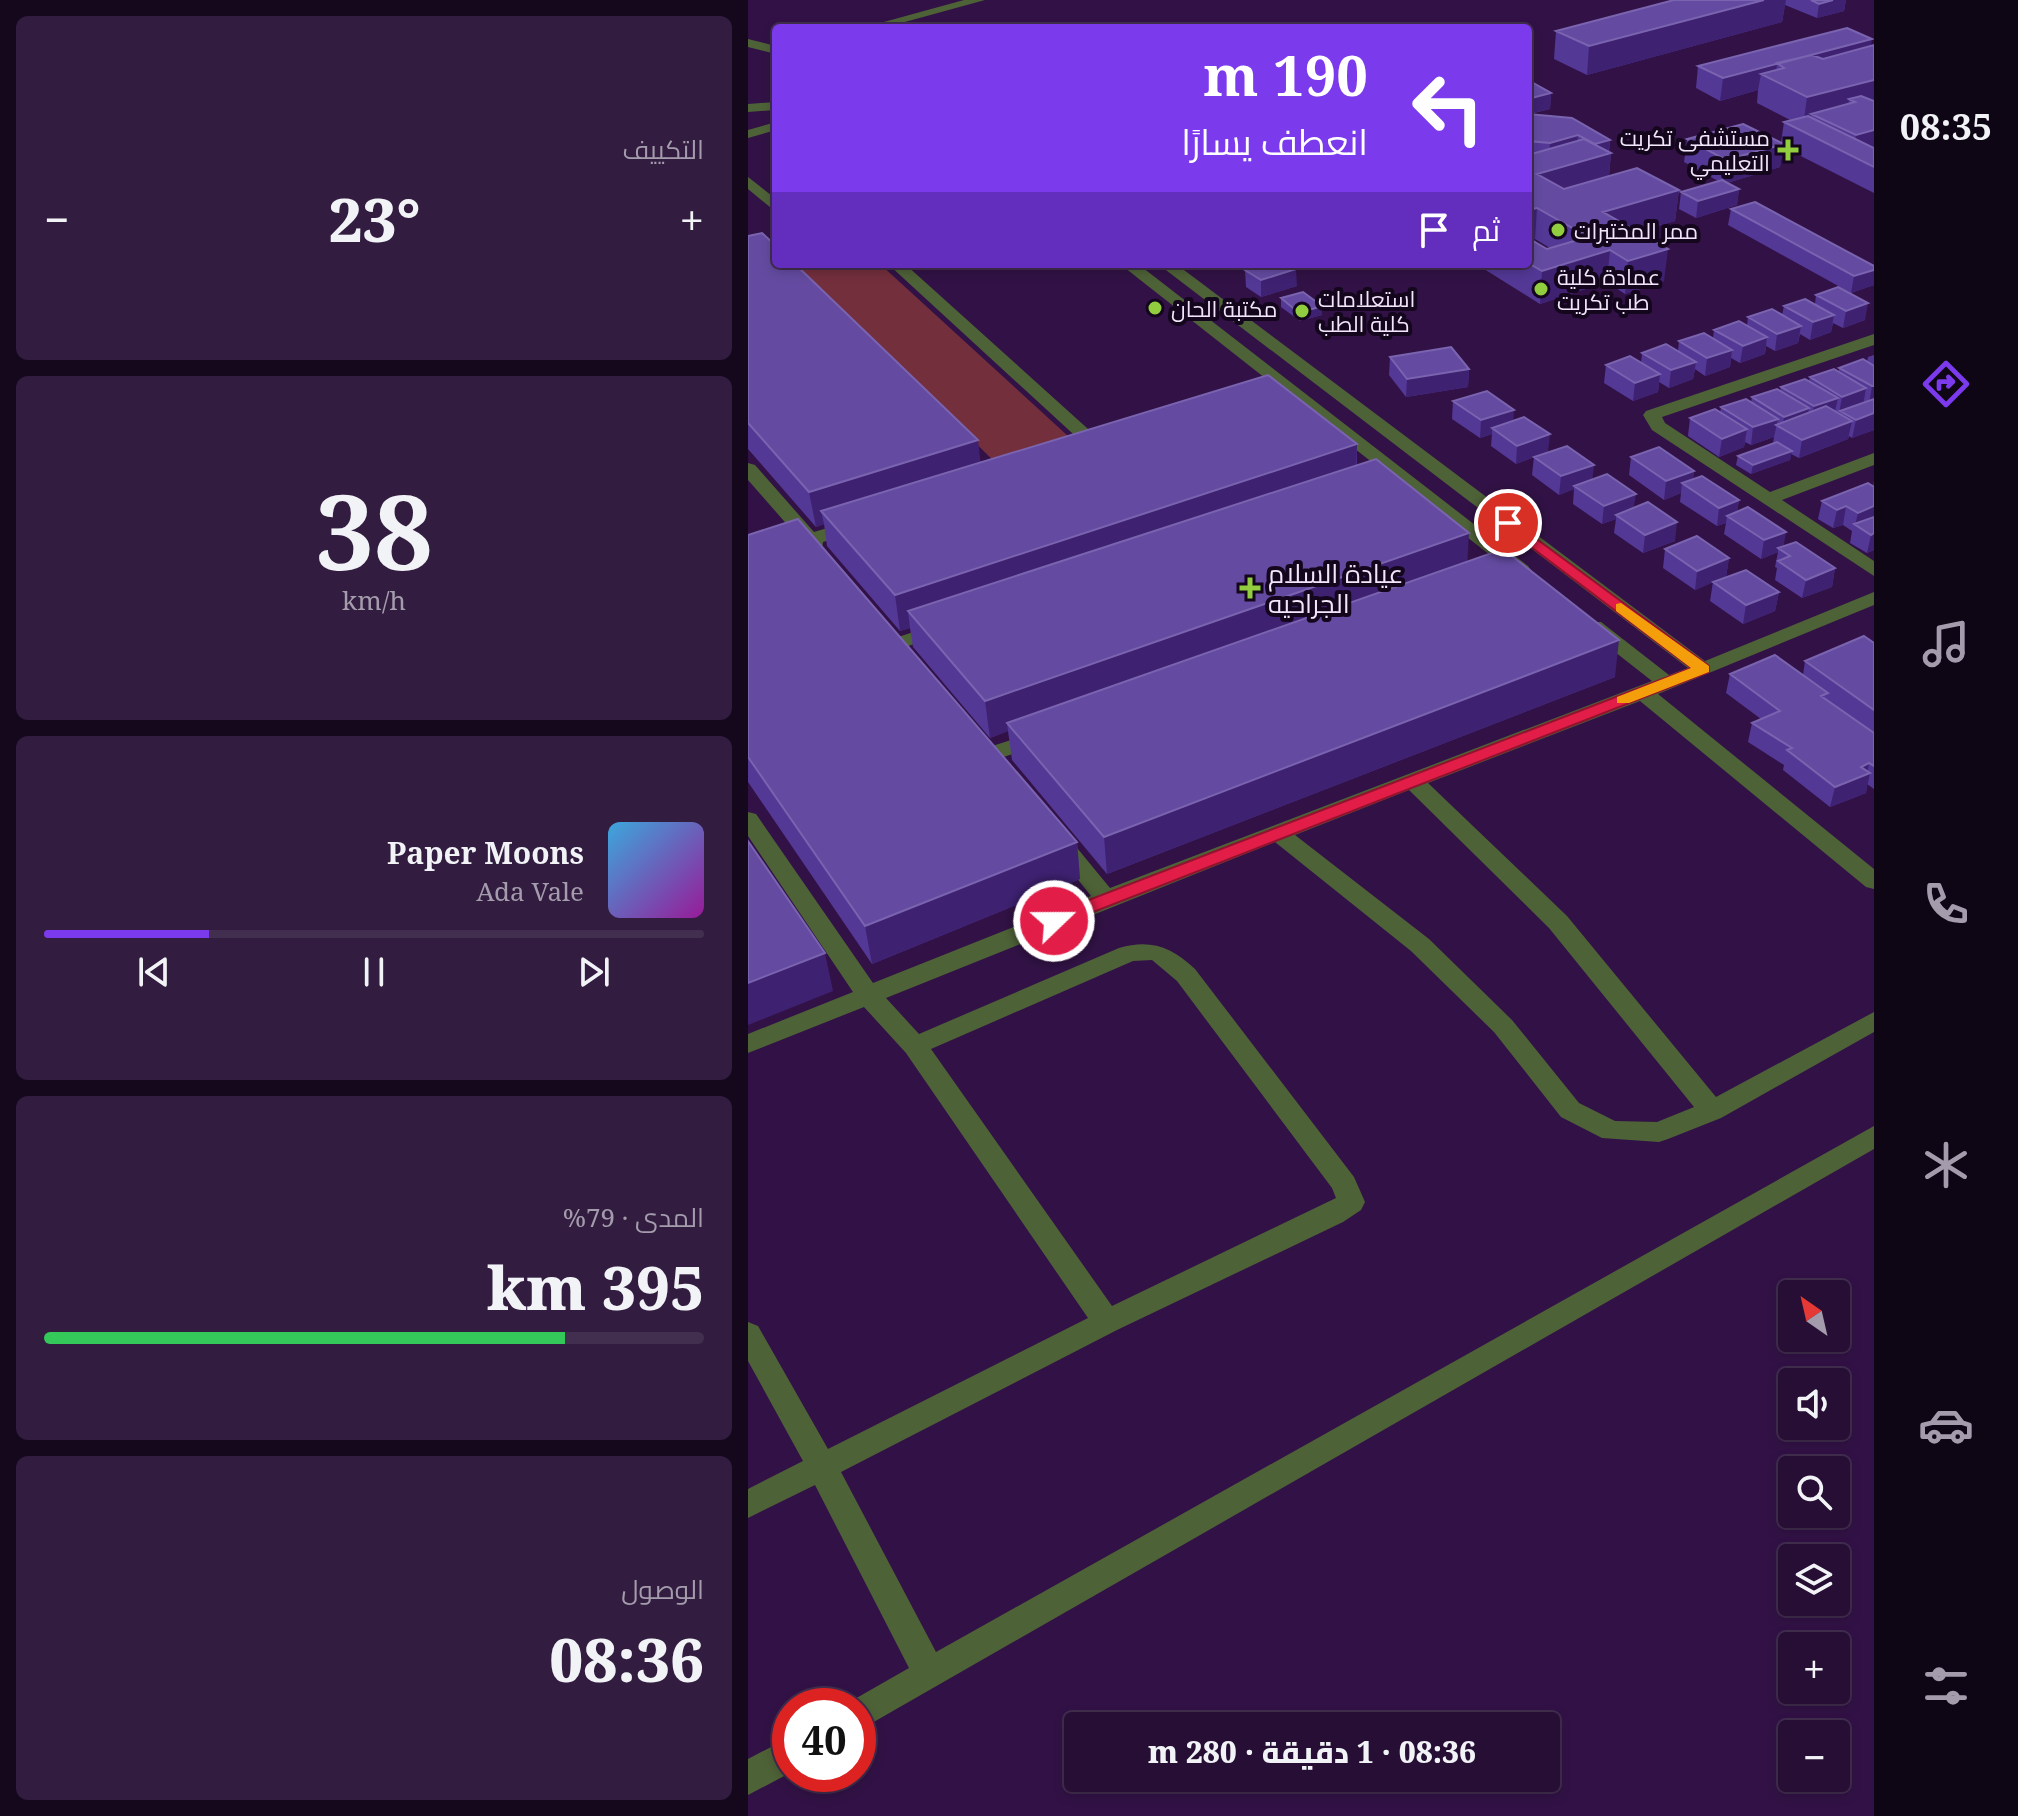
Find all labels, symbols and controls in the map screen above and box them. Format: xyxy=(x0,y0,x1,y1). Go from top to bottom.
text: 190 m xyxy=(1203,36,1368,112)
icon: left xyxy=(1396,56,1500,160)
text: 08:35 xyxy=(1900,102,1992,151)
text: انعطف يسارًا xyxy=(1181,117,1368,166)
place label: مستشفى تكريت التعليمي xyxy=(1620,122,1770,180)
text: التكييف xyxy=(622,131,704,167)
marker: مستشفى تكريت التعليمي xyxy=(1777,139,1799,161)
text: 23° xyxy=(328,178,420,260)
text: − xyxy=(44,189,69,249)
text: + xyxy=(679,189,704,249)
icon: arrive xyxy=(1412,208,1456,252)
text: ثم xyxy=(1472,209,1500,250)
place label: ممر المختبرات xyxy=(1574,215,1698,245)
marker: ممر المختبرات xyxy=(1549,221,1567,239)
place label: عمادة كلية طب تكريت xyxy=(1557,261,1660,316)
marker: عمادة كلية طب تكريت xyxy=(1532,280,1550,298)
place label: استعلامات كلية الطب xyxy=(1318,283,1415,338)
place label: مكتبة الحان xyxy=(1171,293,1277,323)
marker: مكتبة الحان xyxy=(1146,299,1164,317)
marker: استعلامات كلية الطب xyxy=(1293,302,1311,320)
icon: directions xyxy=(1918,356,1974,412)
text: 38 xyxy=(315,459,433,600)
pin xyxy=(1474,489,1542,557)
icon: arrive xyxy=(1486,501,1530,545)
place label: عيادة السلام الجراحيه xyxy=(1268,555,1403,621)
marker: عيادة السلام الجراحيه xyxy=(1239,577,1261,599)
text: km/h xyxy=(342,582,406,618)
icon: music xyxy=(1918,616,1974,672)
text: Paper Moons xyxy=(387,832,584,873)
text: Ada Vale xyxy=(476,873,584,909)
icon: phone xyxy=(1918,876,1974,932)
position arrow xyxy=(1012,879,1096,963)
icon: previous xyxy=(132,950,176,994)
icon: pause xyxy=(352,950,396,994)
icon: next xyxy=(572,950,616,994)
icon: climate xyxy=(1918,1137,1974,1193)
text: المدى · 79% xyxy=(563,1199,704,1235)
text: 395 km xyxy=(487,1246,704,1328)
north arrow xyxy=(1778,1280,1850,1352)
map controls xyxy=(1778,1280,1850,1792)
button: sound xyxy=(1778,1368,1850,1440)
icon: car xyxy=(1918,1397,1974,1453)
button: search xyxy=(1778,1456,1850,1528)
button: layers xyxy=(1778,1544,1850,1616)
text: الوصول xyxy=(621,1571,704,1607)
text: 08:36 xyxy=(549,1618,704,1700)
button: + xyxy=(1778,1632,1850,1704)
icon: filters xyxy=(1918,1658,1974,1714)
speed limit sign: 40 xyxy=(772,1688,876,1792)
button: − xyxy=(1778,1720,1850,1792)
text: 08:36 · 1 دقيقة · 280 m xyxy=(1148,1731,1476,1772)

